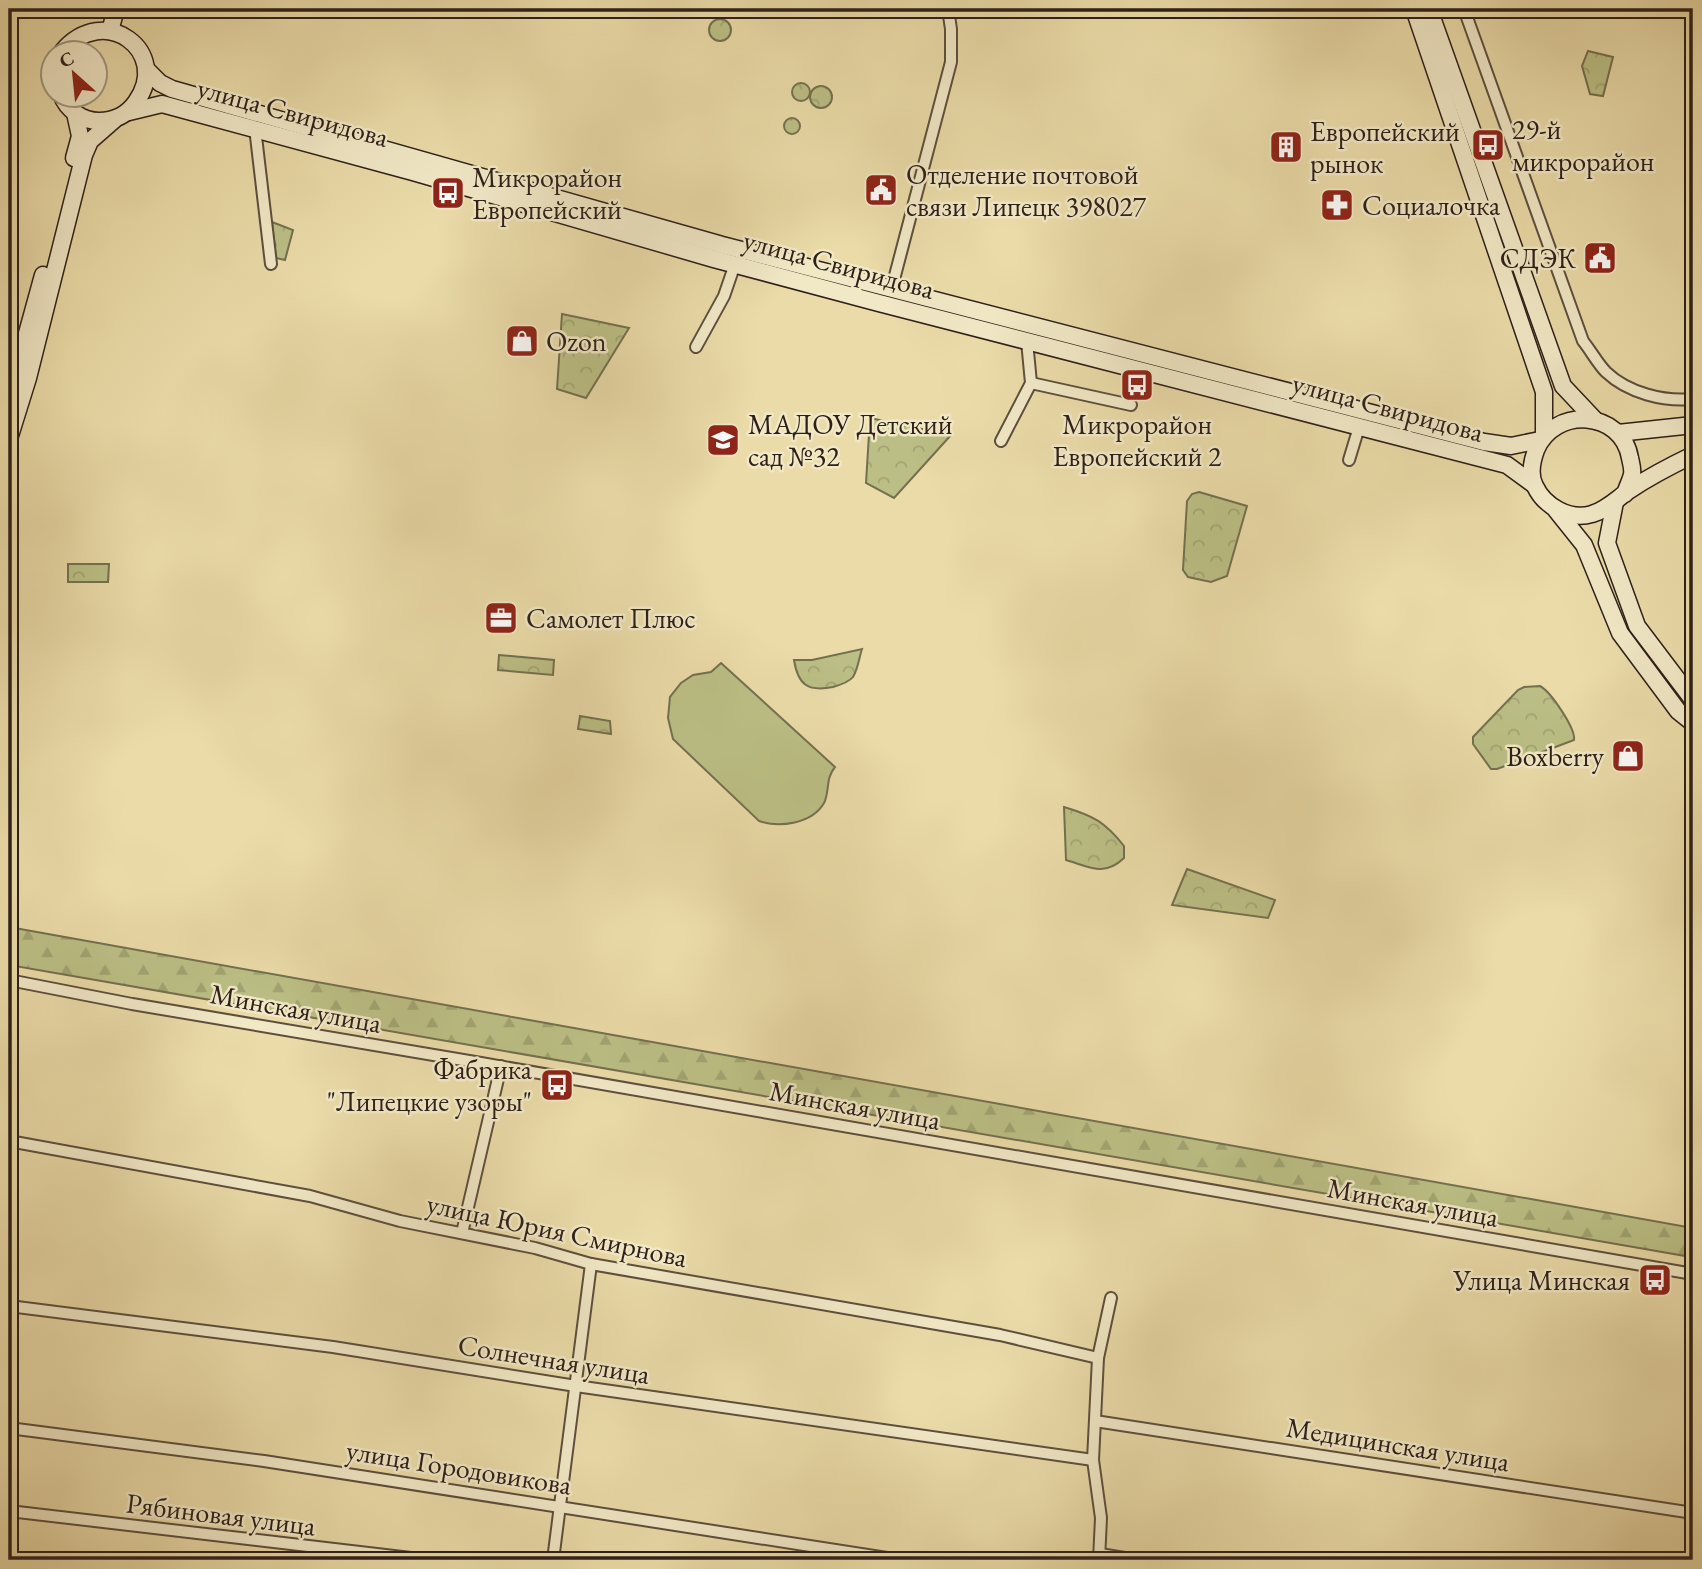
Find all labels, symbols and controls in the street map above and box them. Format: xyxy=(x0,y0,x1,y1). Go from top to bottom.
north arrow xyxy=(38,38,108,108)
text: С xyxy=(55,45,78,73)
street label: улица Свиридова xyxy=(193,69,393,155)
place label: 29-й микрорайон xyxy=(1512,111,1654,179)
place label: Европейский рынок xyxy=(1310,113,1460,181)
bus stop icon: 29-й микрорайон xyxy=(1469,126,1507,164)
building icon: Европейский рынок xyxy=(1267,128,1305,166)
place label: Отделение почтовой связи Липецк 398027 xyxy=(906,156,1147,224)
place label: Микрорайон Европейский xyxy=(472,159,622,227)
public building icon: Отделение почтовой связи Липецк 398027 xyxy=(862,171,900,209)
bus stop icon: Микрорайон Европейский xyxy=(429,174,467,212)
pharmacy icon: Социалочка xyxy=(1318,186,1356,224)
place label: Социалочка xyxy=(1362,187,1501,223)
street label: улица Свиридова xyxy=(739,221,939,307)
public building icon: СДЭК xyxy=(1581,239,1619,277)
place label: СДЭК xyxy=(1500,240,1576,276)
shop icon: Ozon xyxy=(503,322,541,360)
place label: Ozon xyxy=(546,323,607,359)
street label: улица Свиридова xyxy=(1288,364,1488,450)
bus stop icon: Микрорайон Европейский 2 xyxy=(1118,366,1156,404)
place label: МАДОУ Детский сад №32 xyxy=(748,406,953,474)
place label: Микрорайон Европейский 2 xyxy=(1053,406,1222,474)
school or university icon: МАДОУ Детский сад №32 xyxy=(704,421,742,459)
office icon: Самолет Плюс xyxy=(482,599,520,637)
place label: Самолет Плюс xyxy=(526,600,696,636)
shop icon: Boxberry xyxy=(1609,737,1647,775)
place label: Boxberry xyxy=(1506,738,1605,774)
street label: Минская улица xyxy=(208,975,385,1041)
place label: Фабрика "Липецкие узоры" xyxy=(327,1051,533,1119)
bus stop icon: Фабрика "Липецкие узоры" xyxy=(538,1066,576,1104)
street label: Минская улица xyxy=(767,1072,944,1138)
street label: Минская улица xyxy=(1325,1169,1502,1235)
street label: улица Юрия Смирнова xyxy=(423,1185,691,1275)
bus stop icon: Улица Минская xyxy=(1636,1261,1674,1299)
place label: Улица Минская xyxy=(1452,1262,1630,1298)
street label: Солнечная улица xyxy=(455,1326,653,1392)
street label: Медицинская улица xyxy=(1284,1409,1513,1480)
street label: улица Городовикова xyxy=(344,1431,575,1503)
street label: Рябиновая улица xyxy=(124,1485,318,1544)

